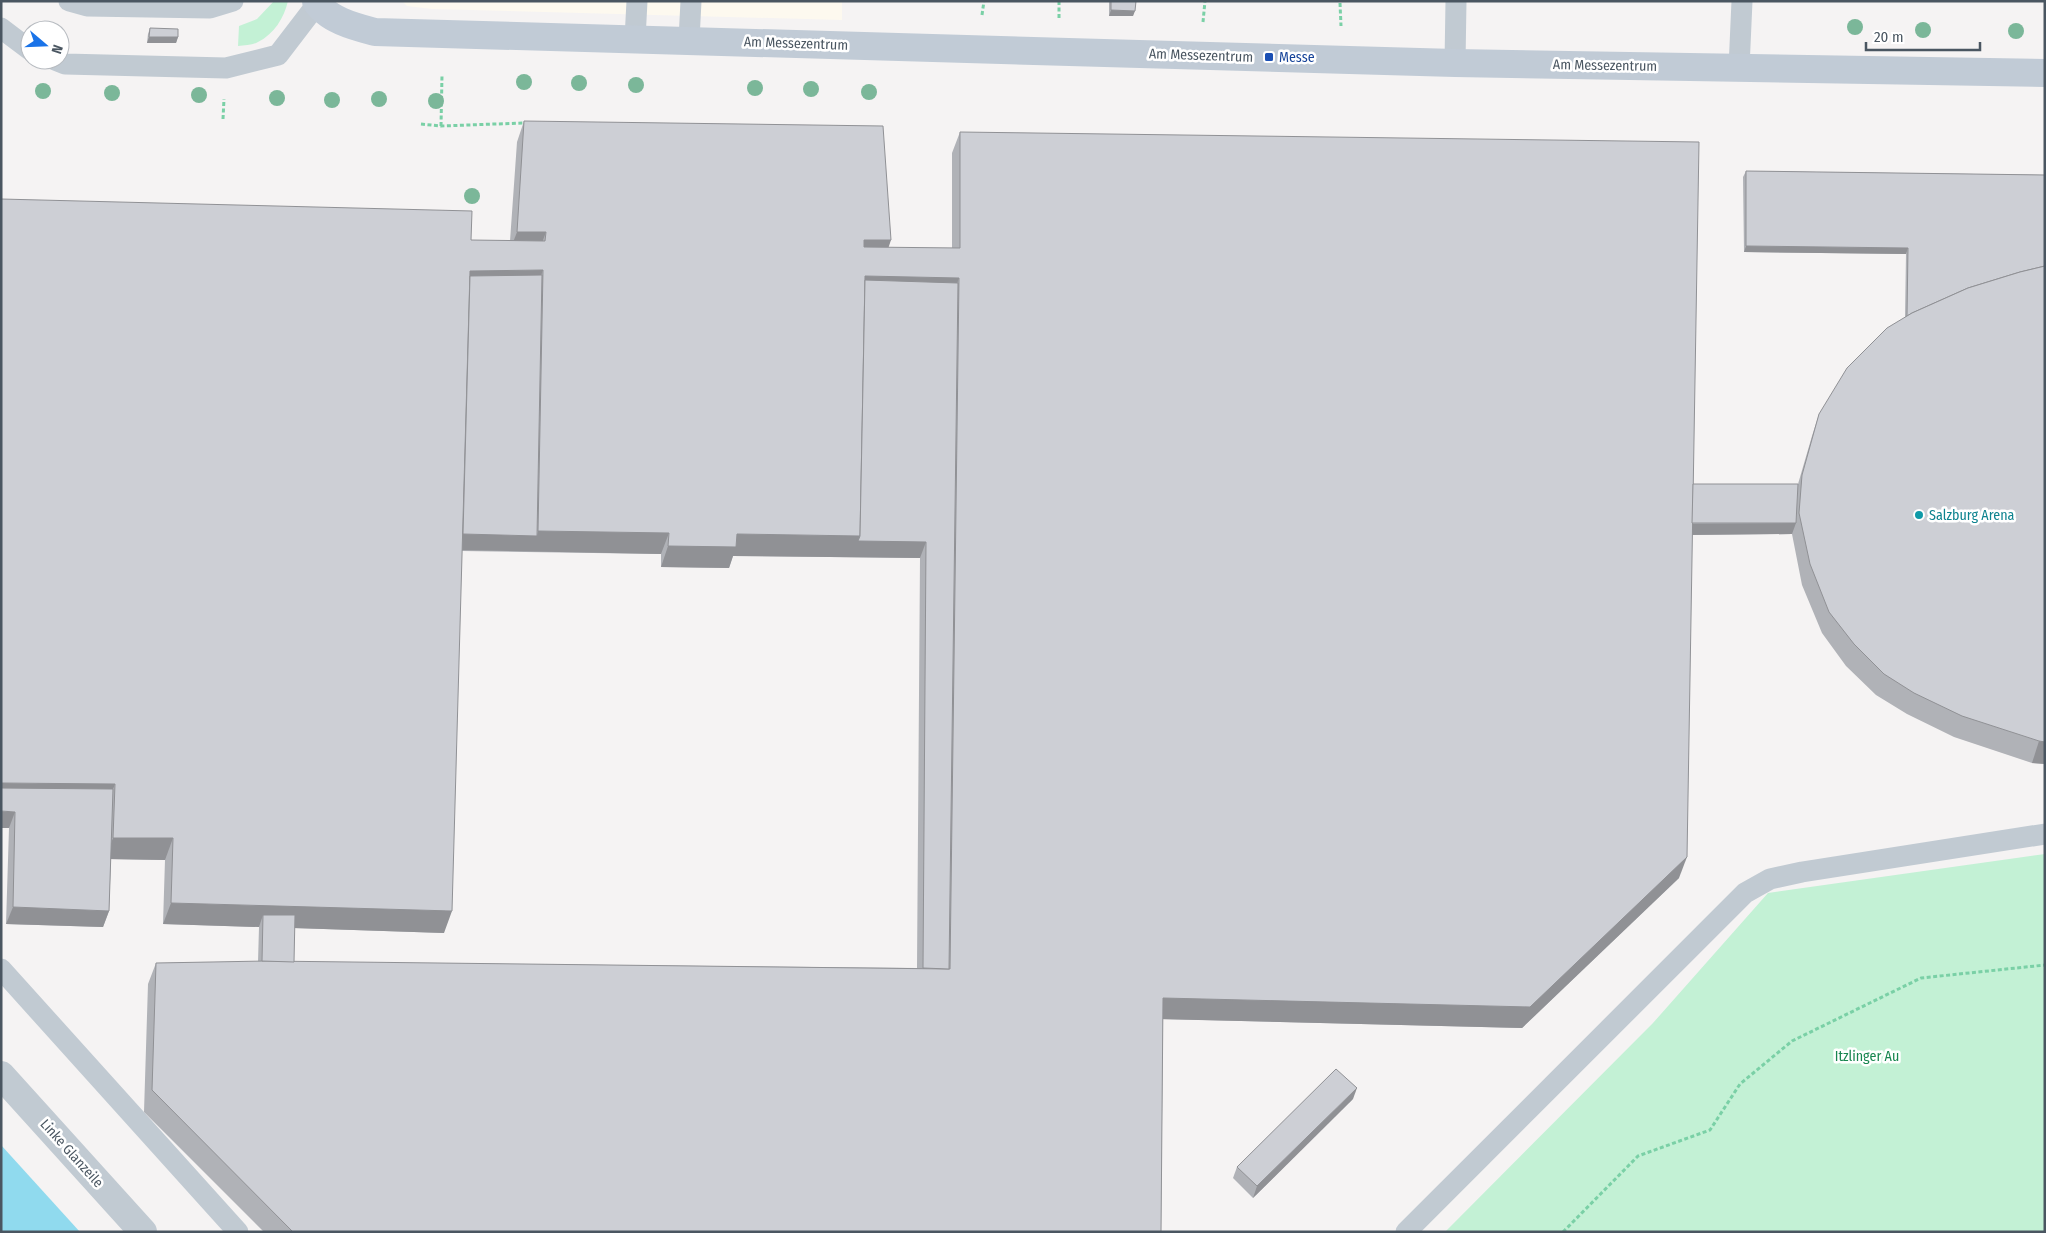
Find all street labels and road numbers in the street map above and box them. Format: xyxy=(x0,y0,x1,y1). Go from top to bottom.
street label: Am Messezentrum xyxy=(744,33,848,54)
street label: Am Messezentrum xyxy=(1149,45,1253,66)
street label: Am Messezentrum xyxy=(1553,56,1657,75)
street label: Linke Glanzeile xyxy=(37,1116,107,1191)

